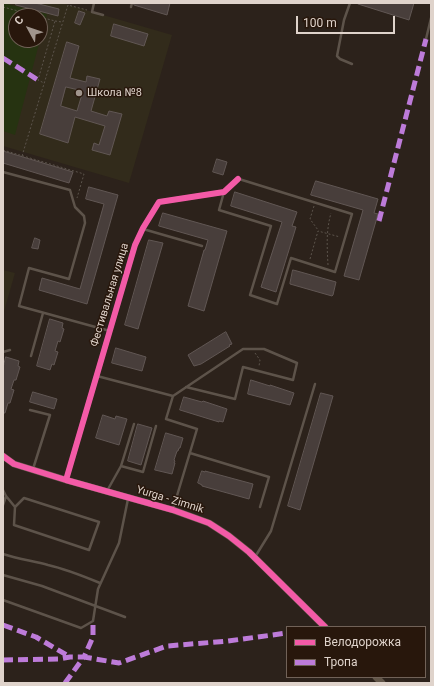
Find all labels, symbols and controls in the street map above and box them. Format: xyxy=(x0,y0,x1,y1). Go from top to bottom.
north arrow xyxy=(8,8,48,48)
scale bar xyxy=(298,8,397,34)
text: С xyxy=(12,14,26,28)
text: 100 m xyxy=(303,16,337,30)
place label: Школа №8 xyxy=(87,86,142,100)
marker: Школа №8 xyxy=(74,88,84,98)
street label: Фестивальная улица xyxy=(88,242,132,348)
street label: Yurga - Zimnik xyxy=(135,483,205,517)
legend xyxy=(286,626,426,678)
text: Велодорожка xyxy=(324,635,401,649)
text: Тропа xyxy=(324,655,358,669)

